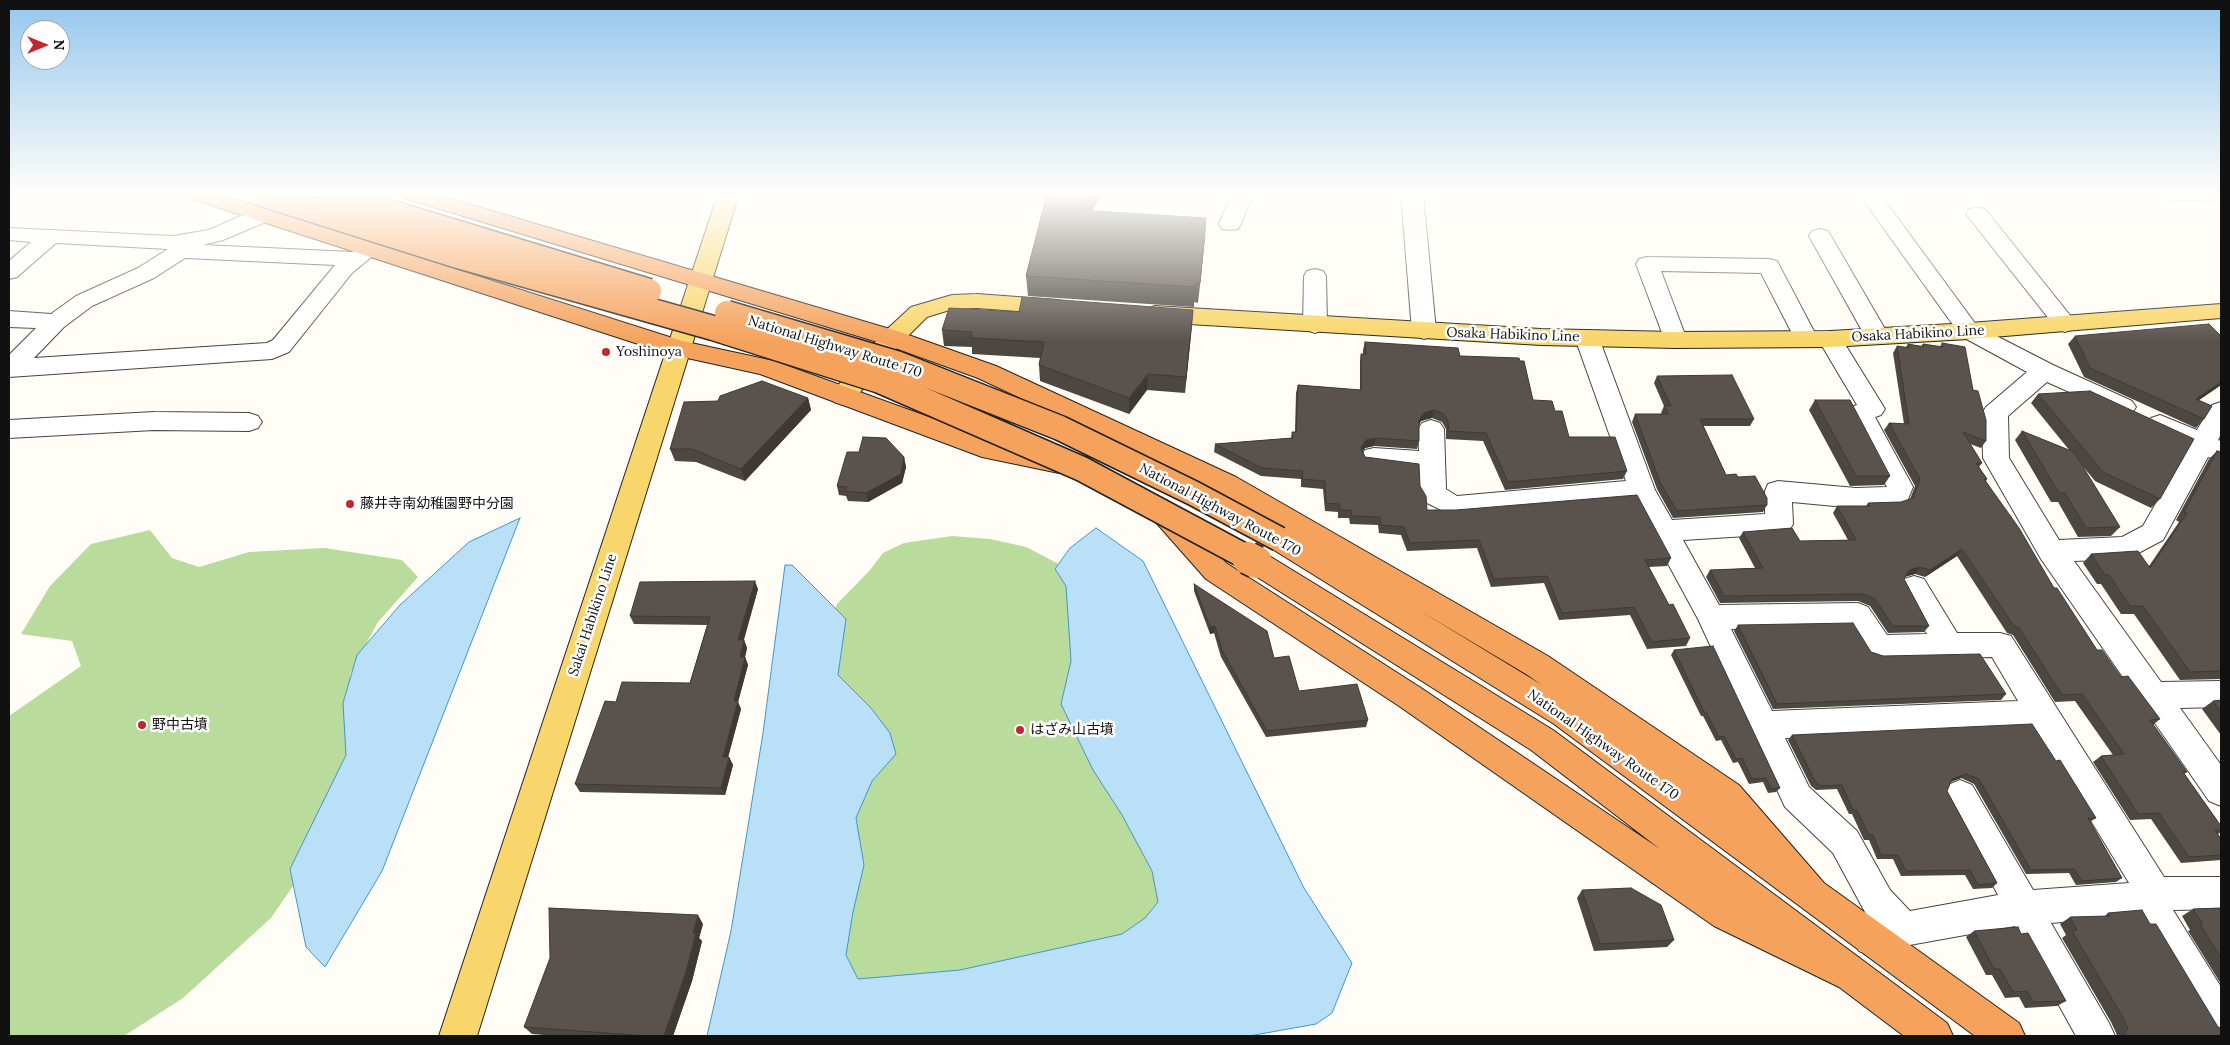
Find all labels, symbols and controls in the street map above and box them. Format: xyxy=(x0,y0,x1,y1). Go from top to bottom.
north arrow xyxy=(20,20,70,70)
text: N xyxy=(50,40,68,50)
street label: National Highway Route 170 xyxy=(746,313,924,381)
street label: Osaka Habikino Line xyxy=(1851,322,1985,346)
street label: Osaka Habikino Line xyxy=(1446,324,1580,346)
place label: Yoshinoya xyxy=(616,344,682,360)
marker: Yoshinoya xyxy=(600,346,612,358)
street label: National Highway Route 170 xyxy=(1136,460,1304,560)
place label: 藤井寺南幼稚園野中分園 xyxy=(360,496,514,512)
marker: 藤井寺南幼稚園野中分園 xyxy=(344,498,356,510)
street label: Sakai Habikino Line xyxy=(565,552,621,678)
street label: National Highway Route 170 xyxy=(1524,686,1682,804)
place label: 野中古墳 xyxy=(152,717,208,733)
marker: 野中古墳 xyxy=(136,719,148,731)
place label: はざみ山古墳 xyxy=(1030,722,1114,738)
marker: はざみ山古墳 xyxy=(1014,724,1026,736)

